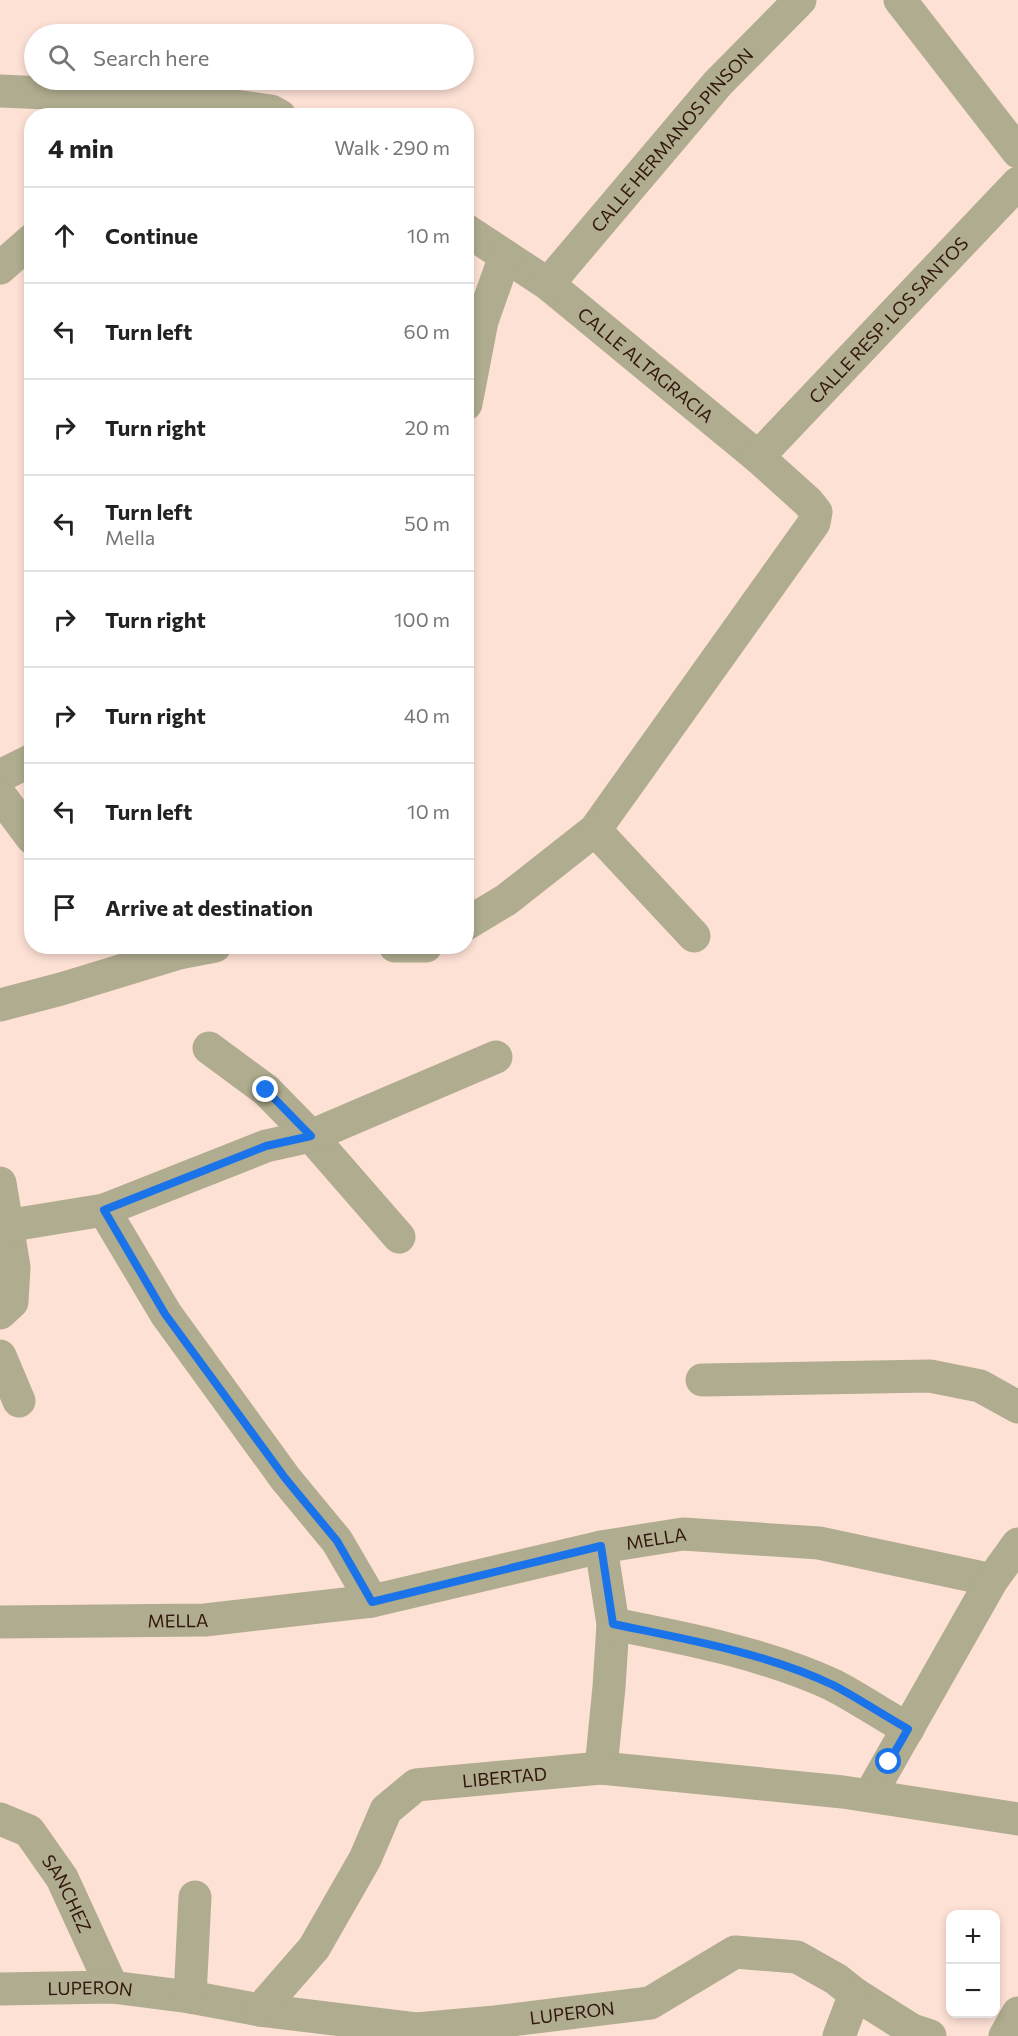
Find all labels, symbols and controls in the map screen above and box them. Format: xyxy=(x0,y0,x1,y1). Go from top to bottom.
search box xyxy=(24,24,474,90)
icon: search xyxy=(45,41,78,74)
street label: CALLE HERMANOS PINSON xyxy=(586,43,757,236)
text: Search here xyxy=(93,44,209,71)
text: 4 min xyxy=(48,132,114,163)
text: Walk · 290 m xyxy=(334,135,450,159)
icon: ahead xyxy=(48,219,81,252)
text: Continue xyxy=(105,222,198,249)
text: 10 m xyxy=(407,223,450,247)
street label: CALLE RESP. LOS SANTOS xyxy=(804,232,972,408)
street label: CALLE ALTAGRACIA xyxy=(574,302,718,427)
icon: left xyxy=(48,315,81,348)
text: Turn left xyxy=(105,318,192,345)
text: 60 m xyxy=(404,319,450,343)
icon: right xyxy=(48,411,81,444)
text: Turn right xyxy=(105,414,206,441)
text: 20 m xyxy=(405,415,450,439)
text: Turn left xyxy=(105,498,192,525)
icon: left xyxy=(48,507,81,540)
text: 50 m xyxy=(404,511,450,535)
text: Mella xyxy=(105,525,155,549)
icon: right xyxy=(48,603,81,636)
text: Turn right xyxy=(105,606,206,633)
text: 100 m xyxy=(394,607,450,631)
icon: right xyxy=(48,699,81,732)
text: Turn right xyxy=(105,702,206,729)
text: 40 m xyxy=(404,703,450,727)
icon: left xyxy=(48,795,81,828)
text: Turn left xyxy=(105,798,192,825)
text: 10 m xyxy=(407,799,450,823)
icon: arrive xyxy=(48,891,81,924)
text: Arrive at destination xyxy=(105,894,313,921)
route end xyxy=(252,1076,278,1102)
street label: MELLA xyxy=(624,1523,688,1554)
street label: MELLA xyxy=(147,1609,209,1632)
route start xyxy=(875,1748,901,1774)
street label: LIBERTAD xyxy=(461,1762,548,1792)
street label: SANCHEZ xyxy=(38,1850,97,1936)
map controls xyxy=(946,1910,1000,2018)
button: + xyxy=(946,1910,1000,1964)
button: − xyxy=(946,1964,1000,2018)
street label: LUPERON xyxy=(47,1976,134,2001)
street label: LUPERON xyxy=(528,1996,616,2029)

